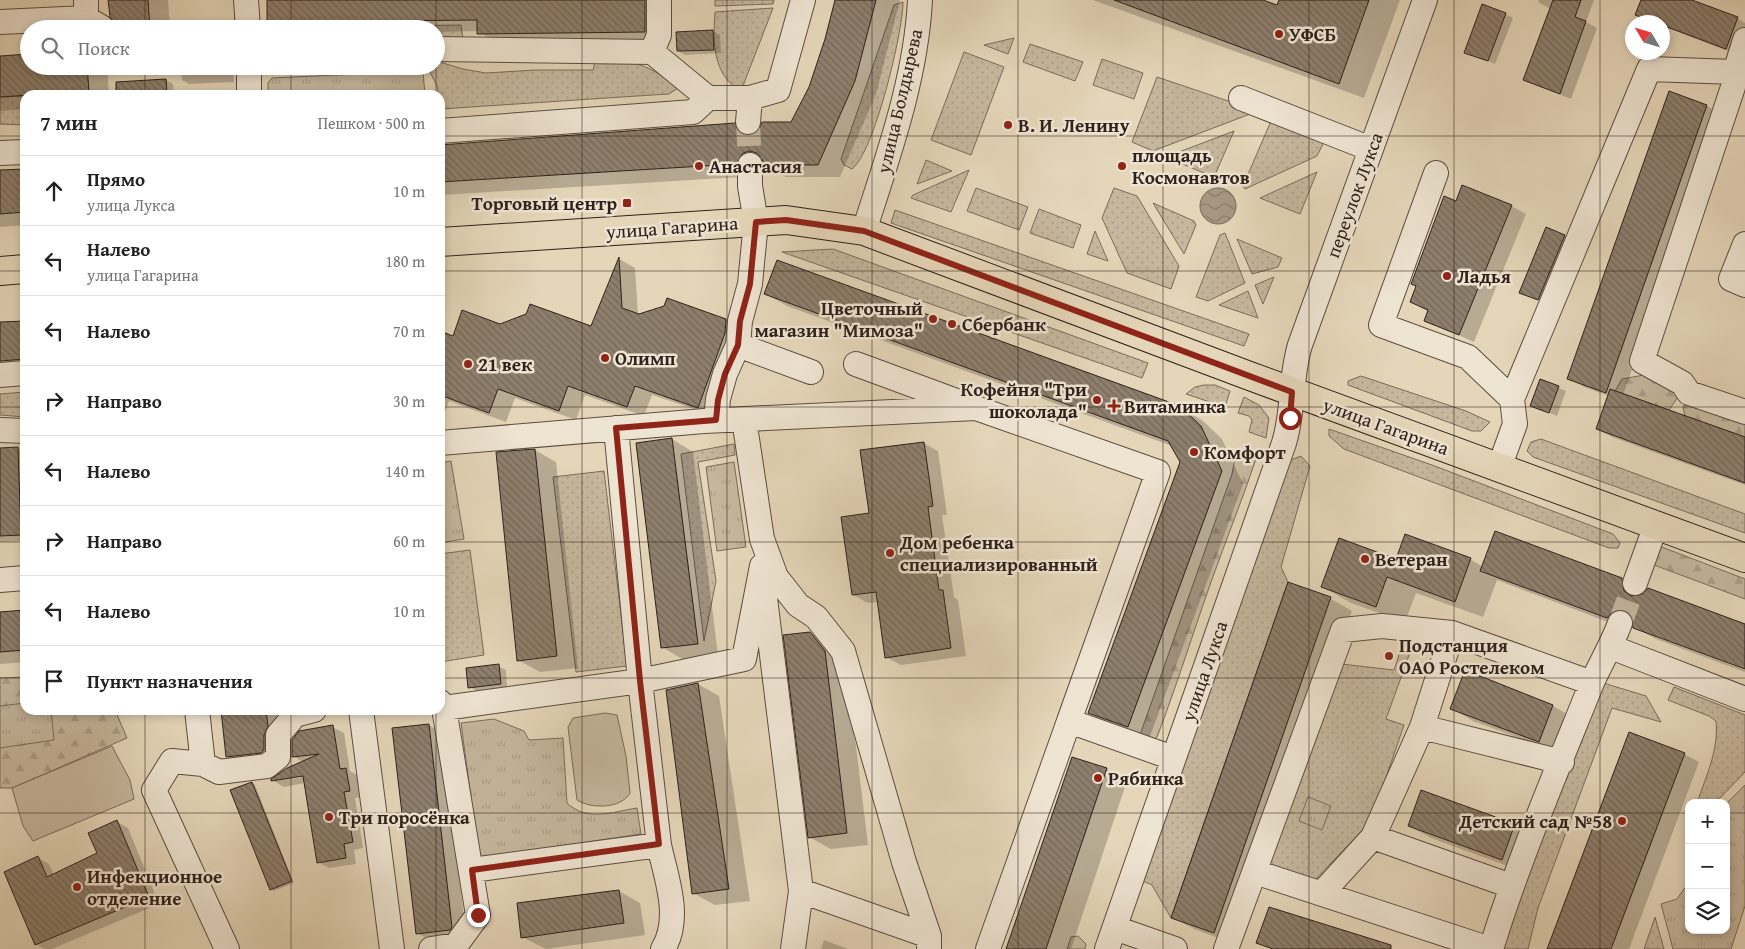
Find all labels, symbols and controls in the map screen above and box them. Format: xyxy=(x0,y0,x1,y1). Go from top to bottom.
north arrow xyxy=(1625,15,1670,60)
search box xyxy=(20,20,445,75)
place label: УФСБ xyxy=(1289,20,1336,48)
street label: улица Болдырева xyxy=(869,26,929,177)
marker: УФСБ xyxy=(1273,28,1285,40)
icon: search xyxy=(38,34,66,62)
text: Поиск xyxy=(78,34,130,62)
text: 7 мин xyxy=(40,107,97,138)
text: Пешком · 500 m xyxy=(318,111,425,135)
place label: В. И. Ленину xyxy=(1018,111,1130,139)
marker: В. И. Ленину xyxy=(1002,119,1014,131)
street label: переулок Лукса xyxy=(1318,128,1390,262)
place label: площадь Космонавтов xyxy=(1132,141,1250,191)
place label: Анастасия xyxy=(709,152,802,180)
marker: Анастасия xyxy=(693,160,705,172)
marker: площадь Космонавтов xyxy=(1116,160,1128,172)
text: Прямо xyxy=(87,165,145,193)
icon: ahead xyxy=(40,177,68,205)
text: 10 m xyxy=(393,179,425,203)
place label: Торговый центр xyxy=(471,189,617,217)
text: улица Лукса xyxy=(87,193,175,217)
marker: Торговый центр xyxy=(621,197,633,209)
street label: улица Гагарина xyxy=(604,208,739,246)
text: Налево xyxy=(87,235,150,263)
icon: left xyxy=(40,247,68,275)
text: 180 m xyxy=(385,249,425,273)
place label: Ладья xyxy=(1457,262,1511,290)
text: улица Гагарина xyxy=(87,263,199,287)
marker: Ладья xyxy=(1441,270,1453,282)
place label: Цветочный магазин "Мимоза" xyxy=(754,294,923,344)
place label: Сбербанк xyxy=(962,310,1046,338)
marker: Цветочный магазин "Мимоза" xyxy=(927,313,939,325)
icon: left xyxy=(40,317,68,345)
text: Налево xyxy=(87,317,150,345)
marker: Сбербанк xyxy=(946,318,958,330)
text: 70 m xyxy=(393,319,425,343)
place label: Олимп xyxy=(615,344,676,372)
place label: 21 век xyxy=(478,350,532,378)
marker: Олимп xyxy=(599,352,611,364)
marker: 21 век xyxy=(462,358,474,370)
place label: Кофейня "Три шоколада" xyxy=(960,375,1087,425)
icon: right xyxy=(40,387,68,415)
text: Направо xyxy=(87,387,162,415)
text: 30 m xyxy=(393,389,425,413)
street label: улица Гагарина xyxy=(1318,390,1453,462)
place label: Витаминка xyxy=(1124,392,1226,420)
marker: Кофейня "Три шоколада" xyxy=(1091,394,1103,406)
marker: Витаминка xyxy=(1108,400,1120,412)
route start xyxy=(1279,407,1302,430)
place label: Комфорт xyxy=(1204,438,1286,466)
marker: Комфорт xyxy=(1188,446,1200,458)
icon: left xyxy=(40,457,68,485)
text: Налево xyxy=(87,457,150,485)
text: 140 m xyxy=(385,459,425,483)
icon: right xyxy=(40,527,68,555)
text: Направо xyxy=(87,527,162,555)
place label: Дом ребенка специализированный xyxy=(899,528,1098,578)
text: 60 m xyxy=(393,529,425,553)
place label: Ветеран xyxy=(1375,545,1448,573)
marker: Дом ребенка специализированный xyxy=(884,547,896,559)
marker: Ветеран xyxy=(1359,553,1371,565)
icon: left xyxy=(40,597,68,625)
text: Налево xyxy=(87,597,150,625)
text: 10 m xyxy=(393,599,425,623)
street label: улица Лукса xyxy=(1173,617,1234,726)
place label: Подстанция ОАО Ростелеком xyxy=(1399,631,1545,681)
marker: Подстанция ОАО Ростелеком xyxy=(1383,650,1395,662)
icon: arrive xyxy=(40,667,68,695)
text: Пункт назначения xyxy=(87,667,253,695)
place label: Рябинка xyxy=(1108,764,1184,792)
marker: Рябинка xyxy=(1092,772,1104,784)
map controls xyxy=(1685,799,1730,934)
button: + xyxy=(1685,799,1730,844)
place label: Три поросёнка xyxy=(339,803,470,831)
place label: Детский сад №58 xyxy=(1458,807,1612,835)
marker: Три поросёнка xyxy=(323,811,335,823)
marker: Детский сад №58 xyxy=(1616,815,1628,827)
button: − xyxy=(1685,844,1730,889)
place label: Инфекционное отделение xyxy=(87,862,222,912)
marker: Инфекционное отделение xyxy=(71,881,83,893)
button: layers xyxy=(1685,889,1730,934)
route end xyxy=(467,904,490,927)

